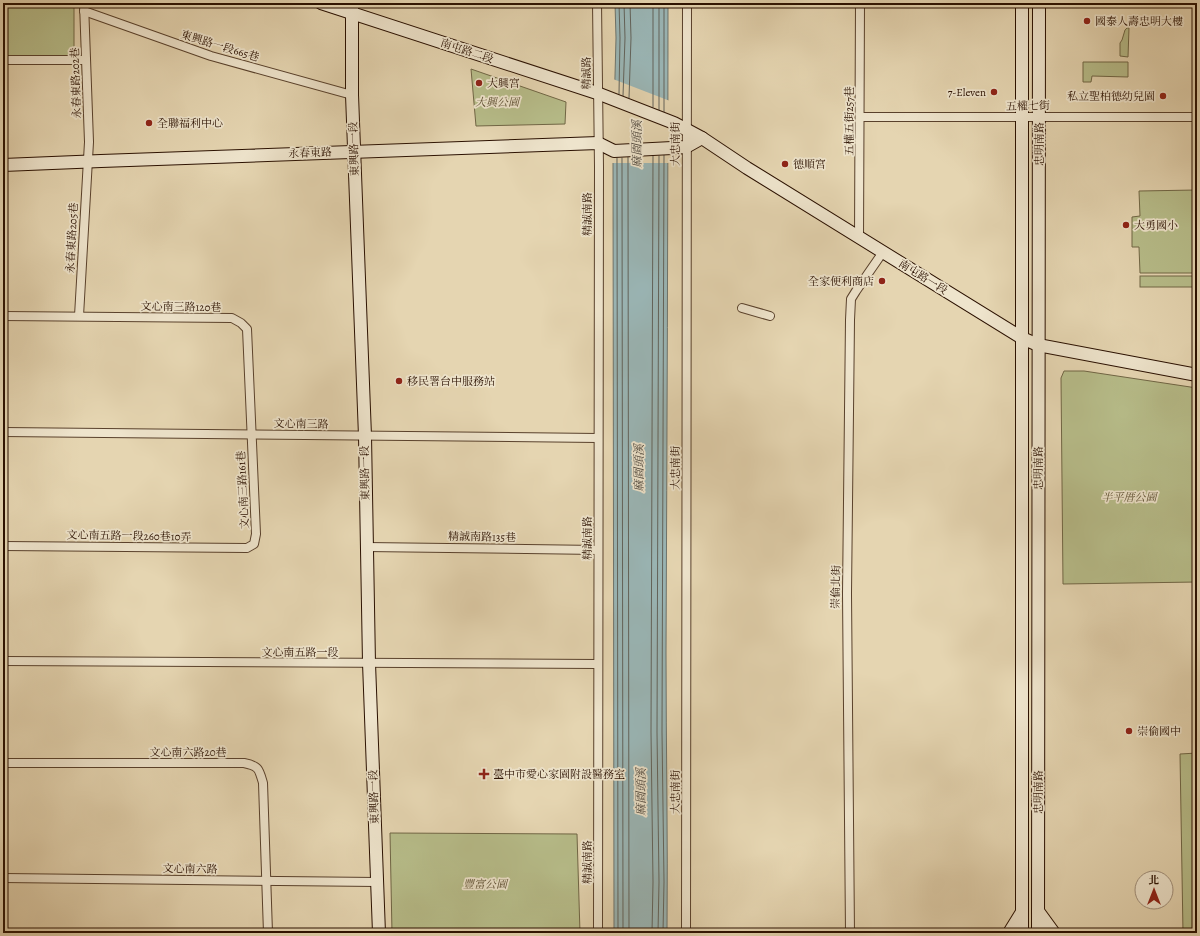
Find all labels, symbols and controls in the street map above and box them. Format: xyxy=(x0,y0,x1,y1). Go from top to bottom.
place label: 國泰人壽忠明大樓 xyxy=(1095,14,1183,29)
marker: 國泰人壽忠明大樓 xyxy=(1082,16,1092,26)
street label: 東興路一段665巷 xyxy=(179,27,261,65)
street label: 南屯路二段 xyxy=(439,35,495,67)
street label: 永春東路202巷 xyxy=(67,47,85,119)
street label: 精誠路 xyxy=(579,57,594,90)
place label: 大興宮 xyxy=(487,76,520,91)
marker: 大興宮 xyxy=(474,78,484,88)
place label: 7-Eleven xyxy=(948,85,986,100)
street label: 五權五街257巷 xyxy=(842,86,857,156)
marker: 7-Eleven xyxy=(989,87,999,97)
place label: 私立聖柏德幼兒園 xyxy=(1067,89,1155,104)
marker: 私立聖柏德幼兒園 xyxy=(1158,91,1168,101)
park label: 大興公園 xyxy=(475,95,521,110)
street label: 五權七街 xyxy=(1006,98,1050,114)
place label: 全聯福利中心 xyxy=(157,116,223,131)
marker: 全聯福利中心 xyxy=(144,118,154,128)
water label: 麻園頭溪 xyxy=(629,118,645,168)
street label: 東興路一段 xyxy=(346,121,362,177)
street label: 大忠南街 xyxy=(668,122,683,166)
street label: 忠明南路 xyxy=(1032,122,1047,166)
street label: 永春東路 xyxy=(288,145,332,161)
place label: 德順宮 xyxy=(793,157,826,172)
marker: 德順宮 xyxy=(780,159,790,169)
street label: 精誠南路 xyxy=(580,192,595,236)
street label: 永春東路205巷 xyxy=(63,202,81,274)
place label: 大勇國小 xyxy=(1134,218,1178,233)
marker: 大勇國小 xyxy=(1121,220,1131,230)
street label: 南屯路一段 xyxy=(896,256,950,298)
place label: 全家便利商店 xyxy=(808,274,874,289)
marker: 全家便利商店 xyxy=(877,276,887,286)
street label: 文心南三路120巷 xyxy=(140,299,222,315)
place label: 移民署台中服務站 xyxy=(407,374,495,389)
marker: 移民署台中服務站 xyxy=(394,376,404,386)
street label: 文心南三路 xyxy=(273,416,329,432)
water label: 麻園頭溪 xyxy=(631,442,647,492)
street label: 東興路一段 xyxy=(357,445,373,501)
street label: 大忠南街 xyxy=(668,446,683,490)
street label: 忠明南路 xyxy=(1031,446,1046,490)
street label: 文心南三路161巷 xyxy=(233,450,253,530)
park label: 半平厝公園 xyxy=(1102,490,1158,505)
street label: 精誠南路 xyxy=(580,516,595,560)
street label: 文心南五路一段260巷10弄 xyxy=(66,527,192,545)
street label: 精誠南路135巷 xyxy=(448,529,516,545)
street label: 崇倫北街 xyxy=(828,565,844,609)
street label: 文心南五路一段 xyxy=(262,645,339,660)
place label: 崇倫國中 xyxy=(1137,724,1181,739)
marker: 崇倫國中 xyxy=(1124,726,1134,736)
street label: 文心南六路20巷 xyxy=(149,745,227,760)
water label: 麻園頭溪 xyxy=(633,766,649,816)
place label: 臺中市愛心家園附設醫務室 xyxy=(493,767,625,782)
marker: 臺中市愛心家園附設醫務室 xyxy=(478,768,490,780)
street label: 東興路一段 xyxy=(366,769,382,825)
street label: 大忠南街 xyxy=(668,770,683,814)
street label: 忠明南路 xyxy=(1031,770,1046,814)
street label: 精誠南路 xyxy=(580,840,595,884)
street label: 文心南六路 xyxy=(162,861,218,877)
north arrow xyxy=(1134,870,1174,910)
text: 北 xyxy=(1149,873,1160,888)
park label: 豐富公園 xyxy=(463,877,509,892)

